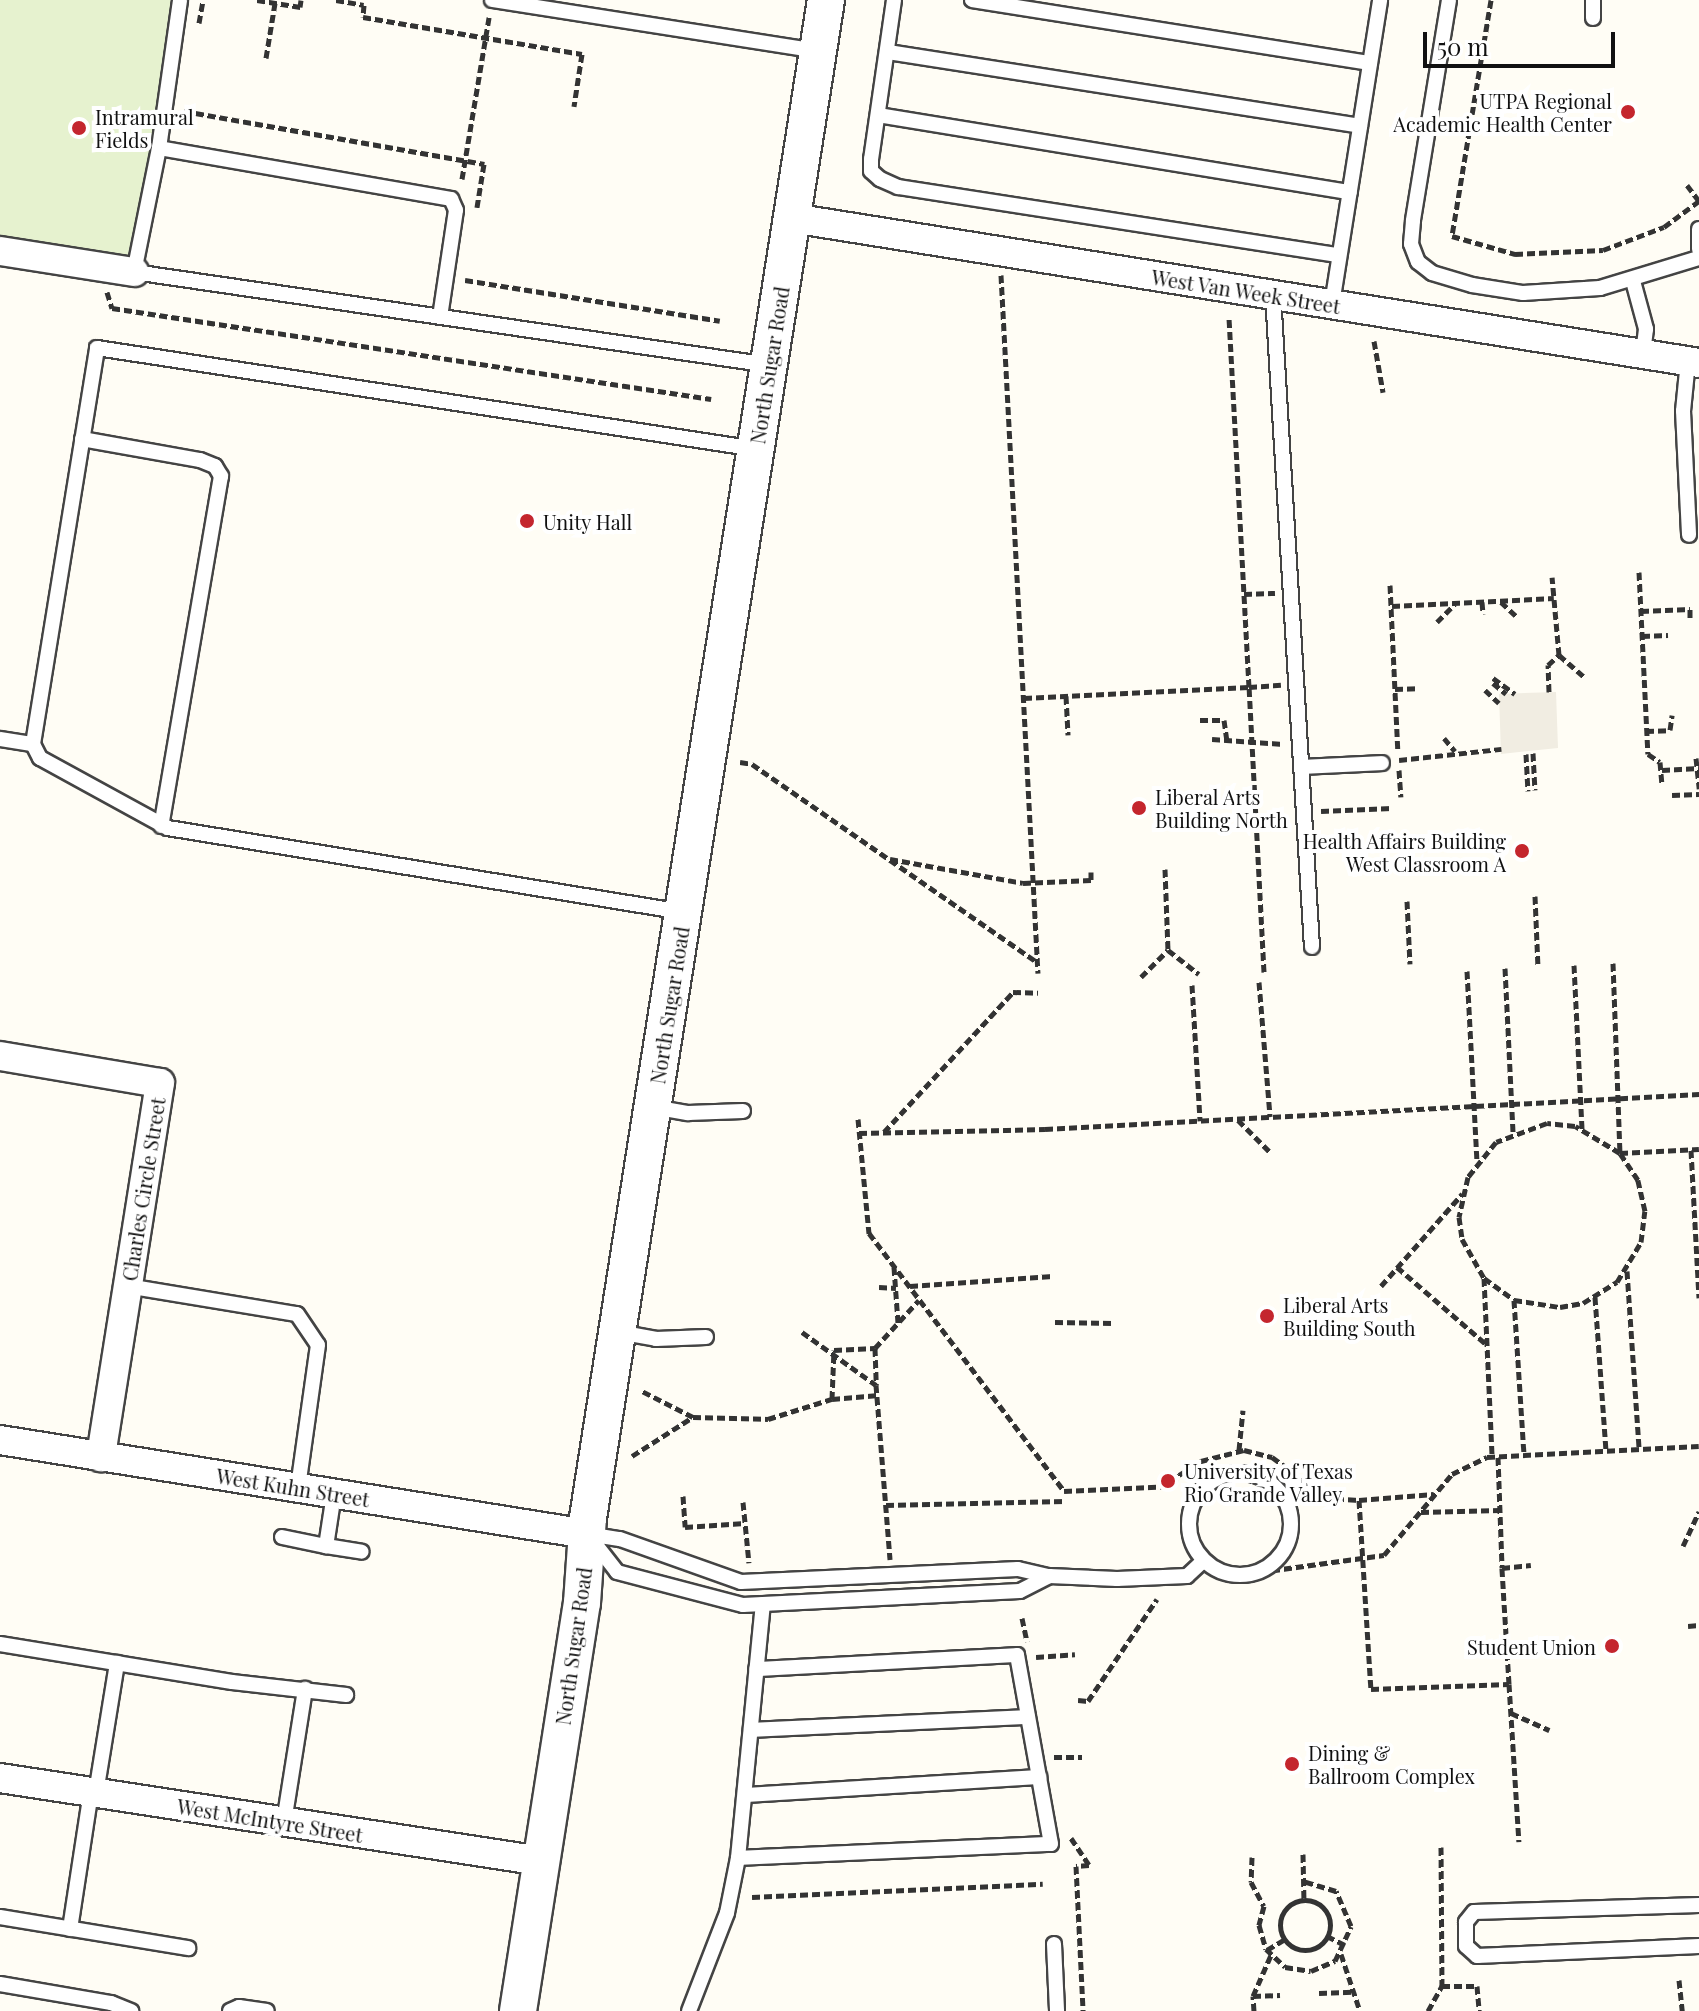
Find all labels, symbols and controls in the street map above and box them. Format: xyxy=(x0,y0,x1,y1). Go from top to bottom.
scale bar xyxy=(1427,16,1619,66)
text: 50 m xyxy=(1437,30,1489,62)
place label: UTPA Regional Academic Health Center xyxy=(1393,88,1612,135)
marker: UTPA Regional Academic Health Center xyxy=(1619,103,1637,121)
place label: Intramural Fields xyxy=(95,104,194,151)
marker: Intramural Fields xyxy=(70,119,88,137)
street label: West Van Week Street xyxy=(1149,264,1343,318)
street label: North Sugar Road xyxy=(745,284,793,446)
place label: Unity Hall xyxy=(543,509,633,533)
marker: Unity Hall xyxy=(518,512,536,530)
place label: Liberal Arts Building North xyxy=(1155,784,1288,831)
marker: Liberal Arts Building North xyxy=(1130,799,1148,817)
place label: Health Affairs Building West Classroom A xyxy=(1302,828,1506,875)
marker: Health Affairs Building West Classroom A xyxy=(1513,842,1531,860)
street label: North Sugar Road xyxy=(645,924,693,1086)
street label: Charles Circle Street xyxy=(117,1095,169,1283)
place label: Liberal Arts Building South xyxy=(1283,1292,1415,1339)
marker: Liberal Arts Building South xyxy=(1258,1307,1276,1325)
place label: University of Texas Rio Grande Valley xyxy=(1184,1458,1354,1505)
street label: West Kuhn Street xyxy=(215,1463,371,1511)
marker: University of Texas Rio Grande Valley xyxy=(1159,1472,1177,1490)
street label: North Sugar Road xyxy=(550,1565,596,1727)
place label: Student Union xyxy=(1467,1634,1596,1658)
marker: Student Union xyxy=(1603,1637,1621,1655)
place label: Dining & Ballroom Complex xyxy=(1308,1740,1475,1787)
marker: Dining & Ballroom Complex xyxy=(1283,1755,1301,1773)
street label: West McIntyre Street xyxy=(175,1793,365,1847)

